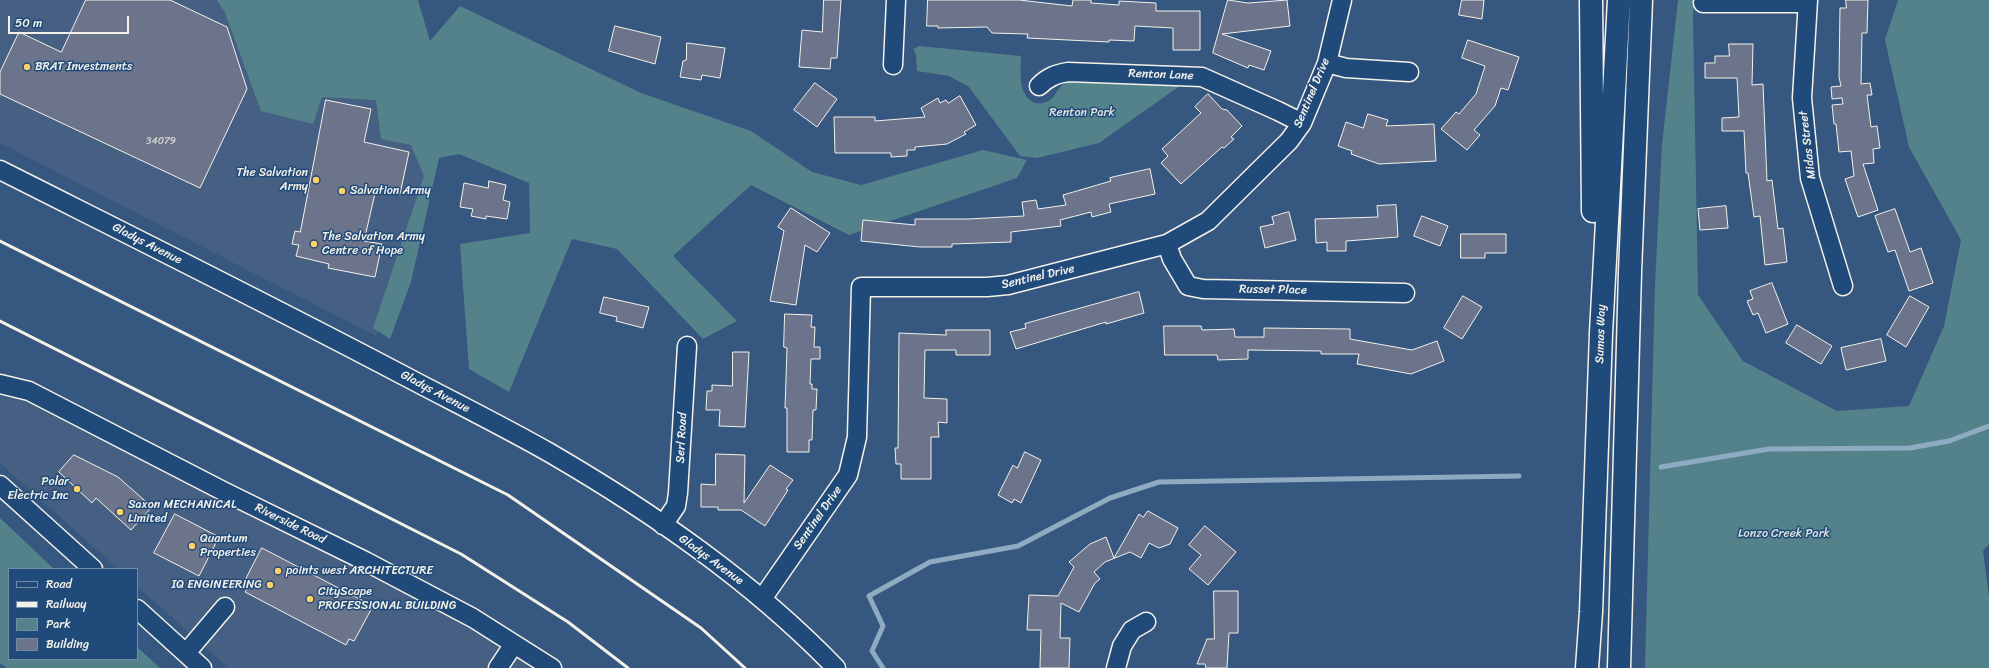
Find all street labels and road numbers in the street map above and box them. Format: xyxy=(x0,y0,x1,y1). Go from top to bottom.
street label: Sentinel Drive xyxy=(1291,56,1333,130)
street label: Renton Lane xyxy=(1128,67,1194,83)
street label: Midas Street xyxy=(1797,110,1819,180)
street label: Gladys Avenue xyxy=(110,220,184,268)
street label: Sentinel Drive xyxy=(1000,262,1076,292)
street label: Russet Place xyxy=(1239,282,1307,298)
street label: Sumas Way xyxy=(1593,304,1609,364)
street label: Gladys Avenue xyxy=(398,368,472,416)
street label: Serl Road xyxy=(673,412,691,464)
street label: Sentinel Drive xyxy=(791,483,845,553)
street label: Riverside Road xyxy=(252,501,328,547)
street label: Gladys Avenue xyxy=(676,532,746,588)

